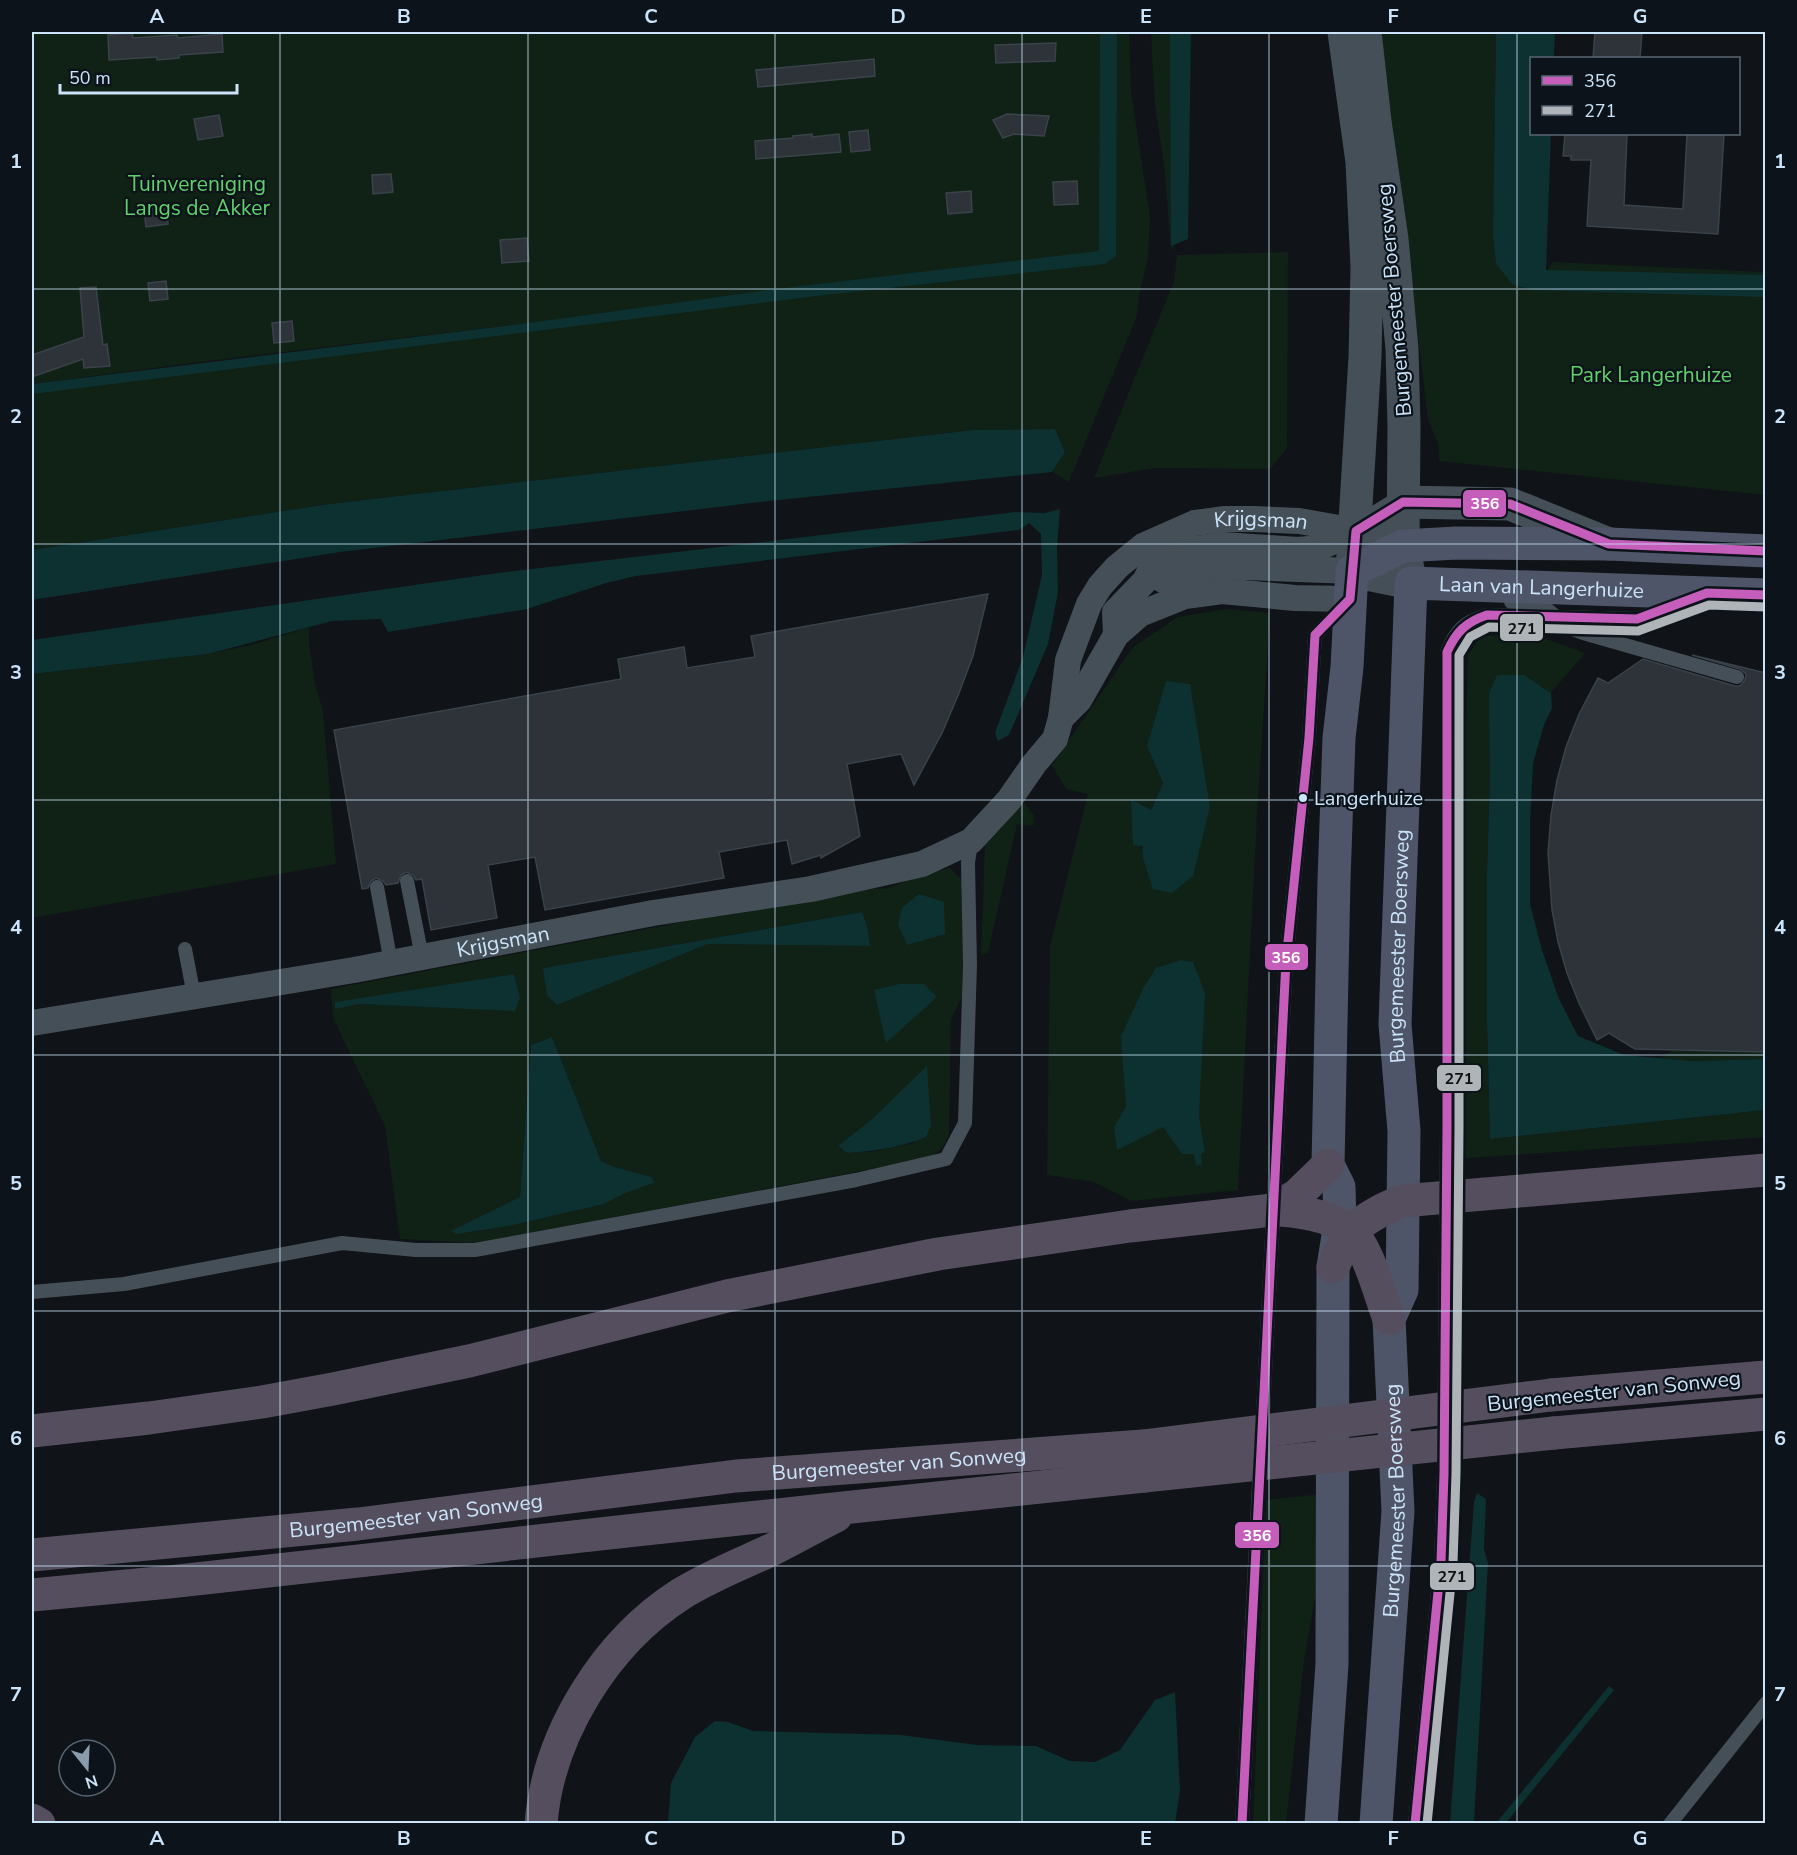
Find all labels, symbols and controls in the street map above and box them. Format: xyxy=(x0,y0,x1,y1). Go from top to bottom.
text: A xyxy=(150,3,165,30)
text: B xyxy=(397,3,411,30)
text: C xyxy=(644,3,658,30)
text: D xyxy=(890,3,906,30)
text: E xyxy=(1140,3,1152,30)
text: F xyxy=(1387,3,1399,30)
text: G xyxy=(1633,3,1647,30)
scale bar xyxy=(60,57,237,95)
legend xyxy=(1530,57,1740,135)
text: 50 m xyxy=(69,66,111,90)
text: 356 xyxy=(1584,69,1616,93)
text: 271 xyxy=(1584,99,1616,123)
text: 1 xyxy=(10,148,22,175)
text: 1 xyxy=(1774,148,1786,175)
park label: Tuinvereniging Langs de Akker xyxy=(124,170,270,222)
street label: Burgemeester Boersweg xyxy=(1370,182,1418,418)
park label: Park Langerhuize xyxy=(1570,361,1732,389)
text: 2 xyxy=(10,403,22,430)
text: 2 xyxy=(1774,403,1786,430)
line badge: 356 xyxy=(1462,489,1507,518)
text: 356 xyxy=(1471,493,1499,515)
street label: Krijgsman xyxy=(1212,505,1310,536)
street label: Laan van Langerhuize xyxy=(1439,570,1644,605)
line badge: 271 xyxy=(1499,613,1544,642)
text: 271 xyxy=(1508,618,1536,640)
text: 3 xyxy=(10,659,22,686)
text: 3 xyxy=(1774,659,1786,686)
place label: Langerhuize xyxy=(1314,785,1423,812)
marker: Langerhuize xyxy=(1297,792,1309,804)
street label: Burgemeester Boersweg xyxy=(1381,829,1416,1064)
text: 4 xyxy=(10,914,22,941)
text: 4 xyxy=(1774,914,1786,941)
street label: Krijgsman xyxy=(454,919,552,964)
line badge: 356 xyxy=(1264,943,1309,971)
text: 356 xyxy=(1272,947,1300,969)
line badge: 271 xyxy=(1436,1064,1482,1092)
text: 271 xyxy=(1445,1068,1473,1090)
text: 5 xyxy=(10,1170,22,1197)
text: 5 xyxy=(1774,1170,1786,1197)
street label: Burgemeester van Sonweg xyxy=(1486,1364,1742,1418)
street label: Burgemeester Boersweg xyxy=(1377,1383,1412,1619)
text: 6 xyxy=(10,1425,22,1452)
text: 6 xyxy=(1774,1425,1786,1452)
street label: Burgemeester van Sonweg xyxy=(771,1441,1027,1487)
street label: Burgemeester van Sonweg xyxy=(288,1487,544,1544)
line badge: 356 xyxy=(1234,1521,1280,1549)
text: 356 xyxy=(1243,1525,1271,1547)
line badge: 271 xyxy=(1429,1562,1475,1591)
text: 271 xyxy=(1438,1566,1466,1588)
text: 7 xyxy=(10,1681,22,1708)
text: 7 xyxy=(1774,1681,1786,1708)
north arrow xyxy=(57,1738,117,1798)
text: N xyxy=(82,1769,100,1794)
text: A xyxy=(150,1825,165,1852)
text: B xyxy=(397,1825,411,1852)
text: C xyxy=(644,1825,658,1852)
text: D xyxy=(890,1825,906,1852)
text: E xyxy=(1140,1825,1152,1852)
text: F xyxy=(1387,1825,1399,1852)
text: G xyxy=(1633,1825,1647,1852)

